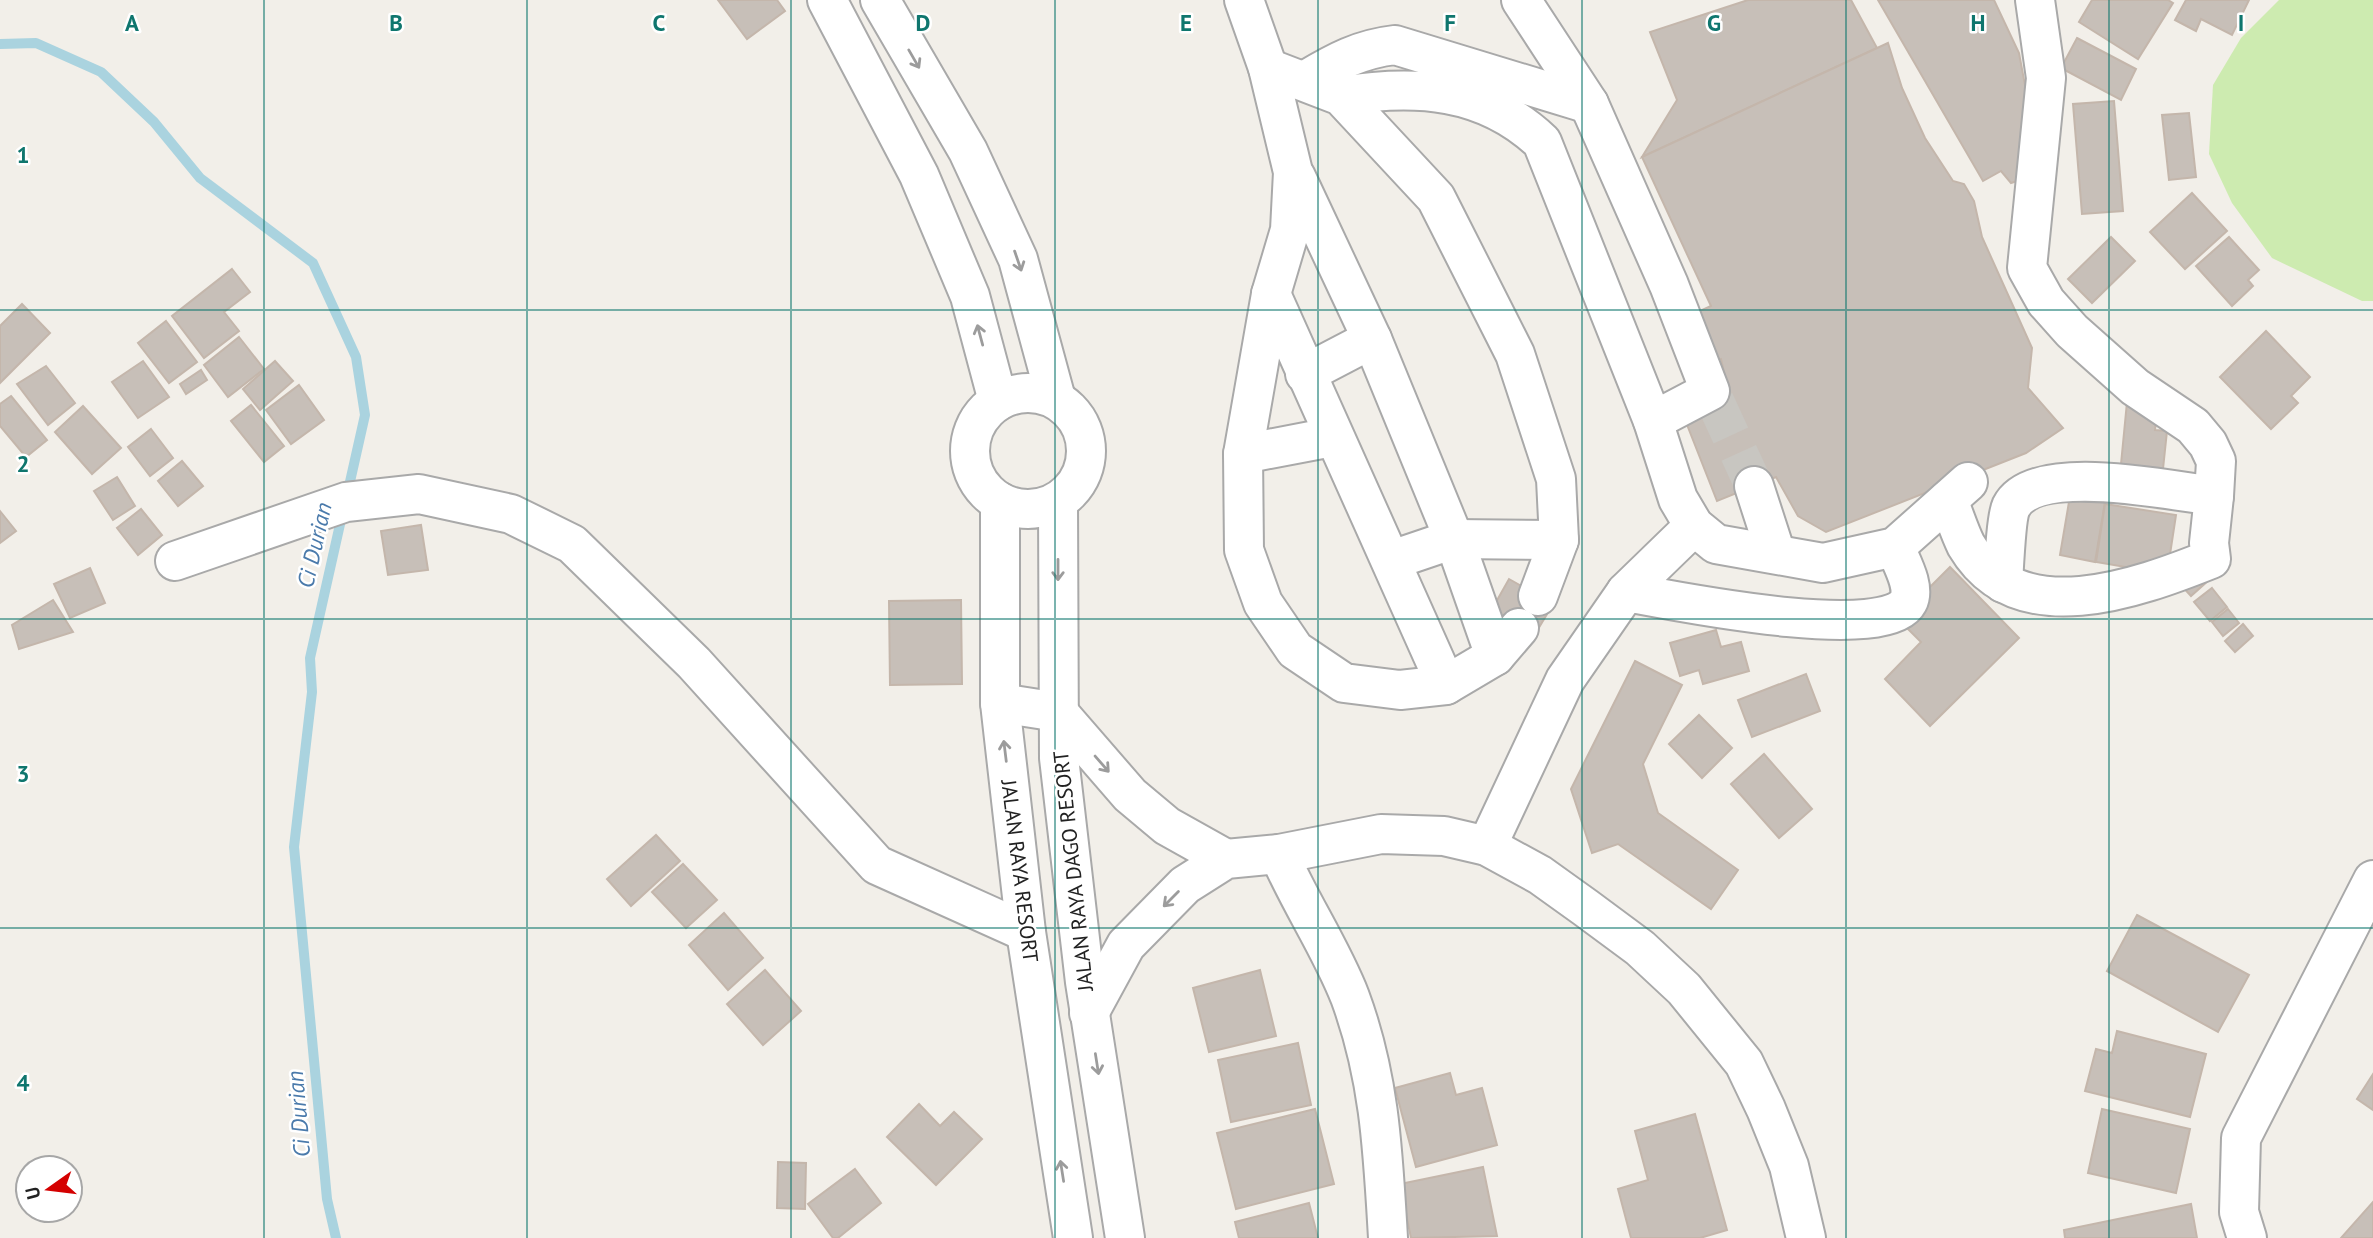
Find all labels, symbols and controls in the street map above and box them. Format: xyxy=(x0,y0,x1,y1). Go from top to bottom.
text: A xyxy=(125,8,139,37)
text: B xyxy=(389,8,403,37)
text: C xyxy=(653,8,666,37)
text: D xyxy=(916,8,930,37)
text: E xyxy=(1180,8,1192,37)
text: F xyxy=(1444,8,1456,37)
text: G xyxy=(1707,8,1721,37)
text: H xyxy=(1971,8,1985,37)
text: I xyxy=(2238,8,2244,37)
one-way arrow xyxy=(907,48,921,68)
text: 1 xyxy=(16,140,30,169)
one-way arrow xyxy=(1013,249,1025,271)
one-way arrow xyxy=(973,324,986,347)
text: 2 xyxy=(16,449,30,478)
water label: Ci Durian xyxy=(290,499,338,591)
one-way arrow xyxy=(1051,558,1065,581)
one-way arrow xyxy=(998,740,1011,763)
street label: JALAN RAYA DAGO RESORT xyxy=(1047,749,1099,993)
one-way arrow xyxy=(1094,755,1110,773)
text: 3 xyxy=(16,759,30,788)
street label: JALAN RAYA RESORT xyxy=(995,777,1045,964)
one-way arrow xyxy=(1163,890,1180,907)
one-way arrow xyxy=(1091,1052,1104,1075)
text: 4 xyxy=(16,1068,30,1097)
water label: Ci Durian xyxy=(280,1069,316,1159)
north arrow xyxy=(14,1154,84,1224)
one-way arrow xyxy=(1055,1160,1068,1182)
text: U xyxy=(19,1184,46,1202)

